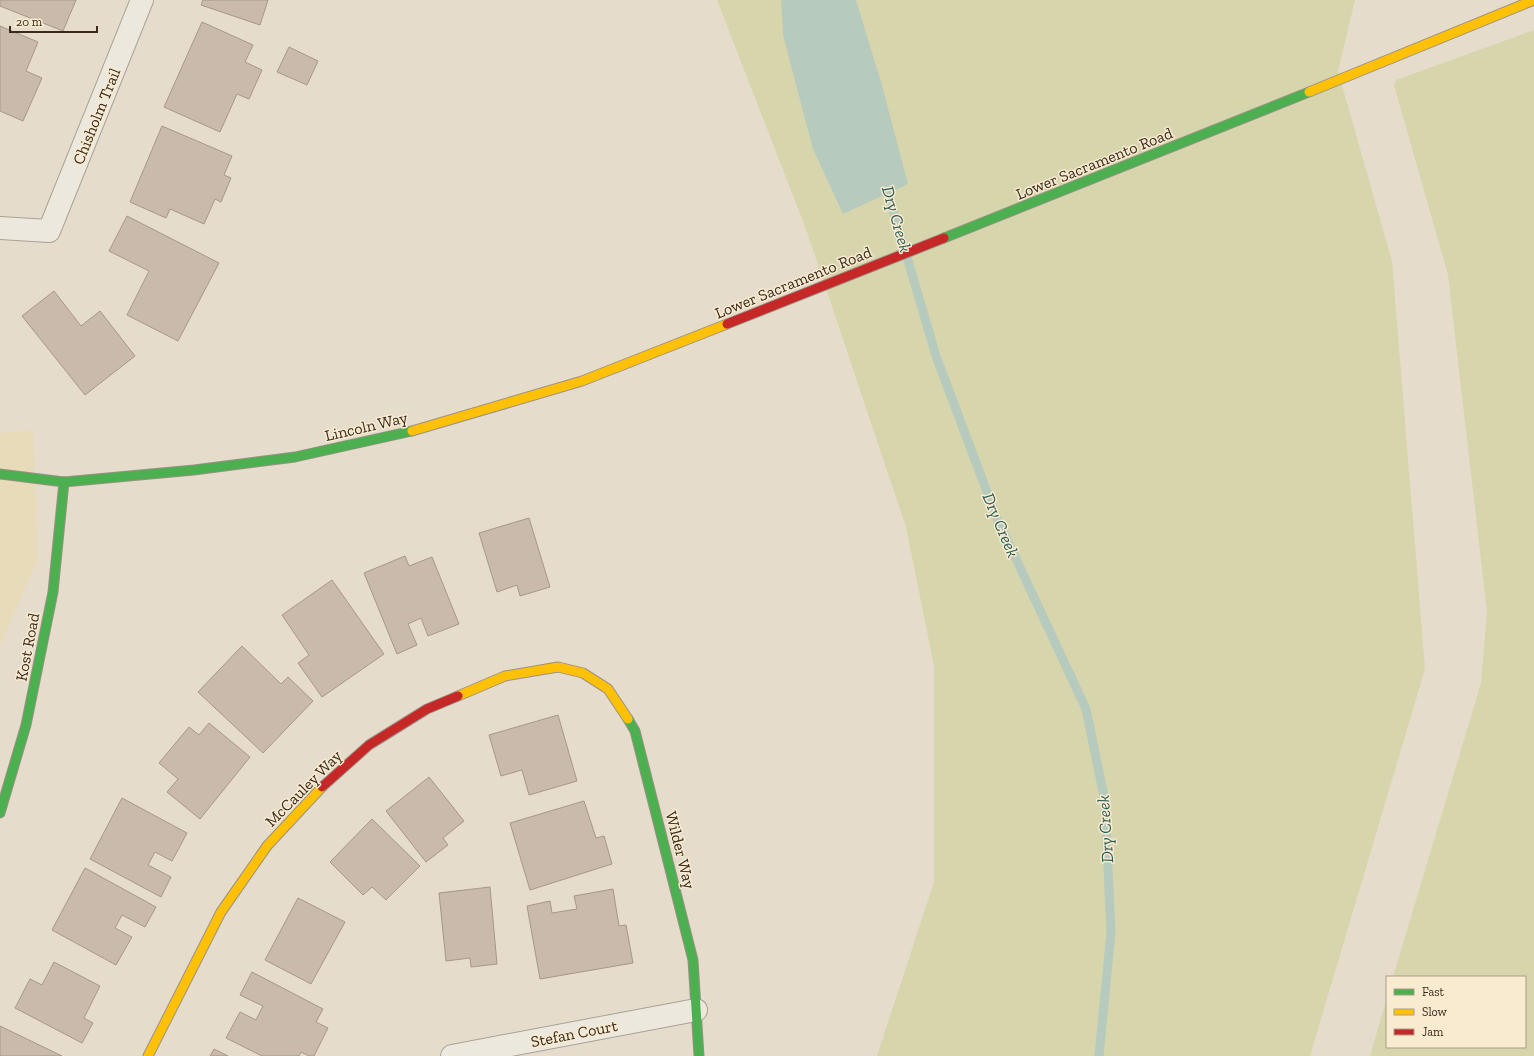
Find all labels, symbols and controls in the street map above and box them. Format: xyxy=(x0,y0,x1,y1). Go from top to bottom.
scale bar xyxy=(10,8,97,34)
text: 20 m xyxy=(16,15,43,29)
street label: Chisholm Trail xyxy=(69,65,124,167)
street label: Lower Sacramento Road xyxy=(1013,123,1175,204)
water label: Dry Creek xyxy=(878,184,916,255)
street label: Lower Sacramento Road xyxy=(712,242,874,323)
street label: Lincoln Way xyxy=(323,408,410,445)
water label: Dry Creek xyxy=(978,490,1024,561)
street label: Kost Road xyxy=(12,611,43,683)
street label: McCauley Way xyxy=(261,746,346,831)
water label: Dry Creek xyxy=(1093,794,1117,864)
street label: Wilder Way xyxy=(662,809,699,892)
legend xyxy=(1386,976,1526,1048)
text: Fast xyxy=(1422,985,1445,999)
text: Slow xyxy=(1422,1005,1448,1019)
street label: Stefan Court xyxy=(529,1016,619,1051)
text: Jam xyxy=(1422,1025,1444,1039)

